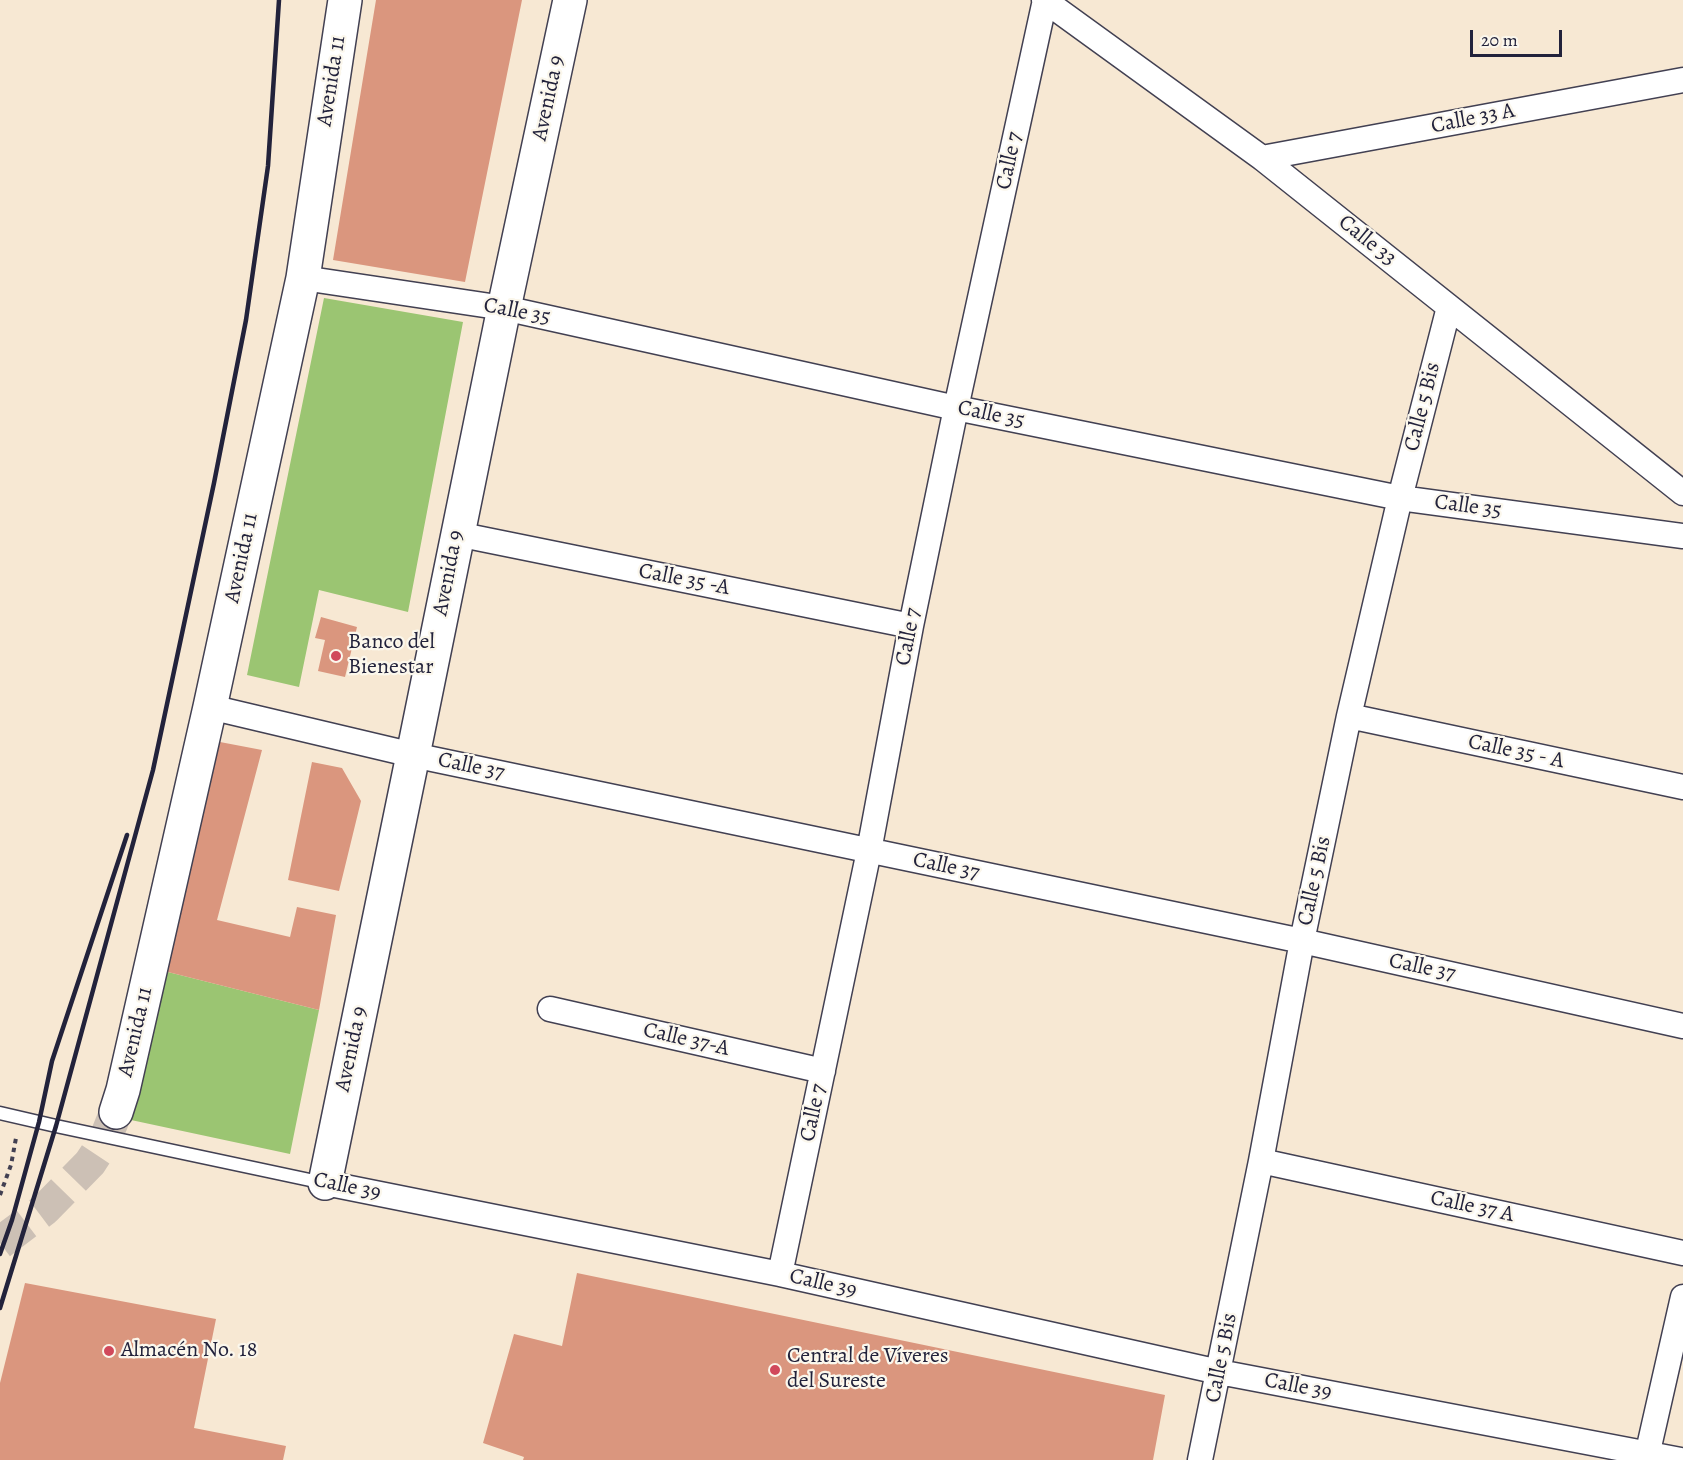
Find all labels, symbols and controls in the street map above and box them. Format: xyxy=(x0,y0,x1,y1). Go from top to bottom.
scale bar xyxy=(1473,18,1564,56)
text: 20 m xyxy=(1481,28,1518,52)
street label: Avenida 11 xyxy=(312,34,352,128)
street label: Avenida 9 xyxy=(527,53,571,143)
street label: Calle 33 A xyxy=(1429,98,1517,140)
street label: Calle 7 xyxy=(991,130,1029,192)
street label: Calle 33 xyxy=(1333,210,1401,272)
street label: Calle 35 xyxy=(481,293,553,331)
street label: Calle 5 Bis xyxy=(1399,360,1447,454)
street label: Calle 35 xyxy=(955,395,1027,435)
street label: Calle 35 xyxy=(1433,489,1503,525)
street label: Avenida 11 xyxy=(220,511,264,605)
street label: Avenida 9 xyxy=(428,528,470,618)
street label: Calle 35 -A xyxy=(636,558,732,602)
street label: Calle 7 xyxy=(890,606,928,668)
place label: Banco del Bienestar xyxy=(348,630,435,682)
marker: Banco del Bienestar xyxy=(329,649,343,663)
street label: Calle 35 - A xyxy=(1466,729,1566,775)
street label: Calle 37 xyxy=(435,747,507,787)
street label: Calle 5 Bis xyxy=(1293,834,1337,928)
street label: Calle 37 xyxy=(910,847,982,887)
street label: Calle 37 xyxy=(1386,948,1458,988)
street label: Avenida 11 xyxy=(113,984,159,1080)
street label: Avenida 9 xyxy=(330,1004,374,1094)
street label: Calle 37-A xyxy=(640,1017,732,1063)
street label: Calle 7 xyxy=(795,1082,833,1144)
street label: Calle 39 xyxy=(311,1167,383,1207)
street label: Calle 37 A xyxy=(1428,1185,1516,1229)
street label: Calle 39 xyxy=(787,1263,859,1305)
street label: Calle 5 Bis xyxy=(1200,1311,1244,1405)
place label: Almacén No. 18 xyxy=(121,1338,257,1364)
marker: Almacén No. 18 xyxy=(102,1344,116,1358)
place label: Central de Víveres del Sureste xyxy=(787,1344,949,1396)
marker: Central de Víveres del Sureste xyxy=(768,1363,782,1377)
street label: Calle 39 xyxy=(1262,1368,1334,1406)

